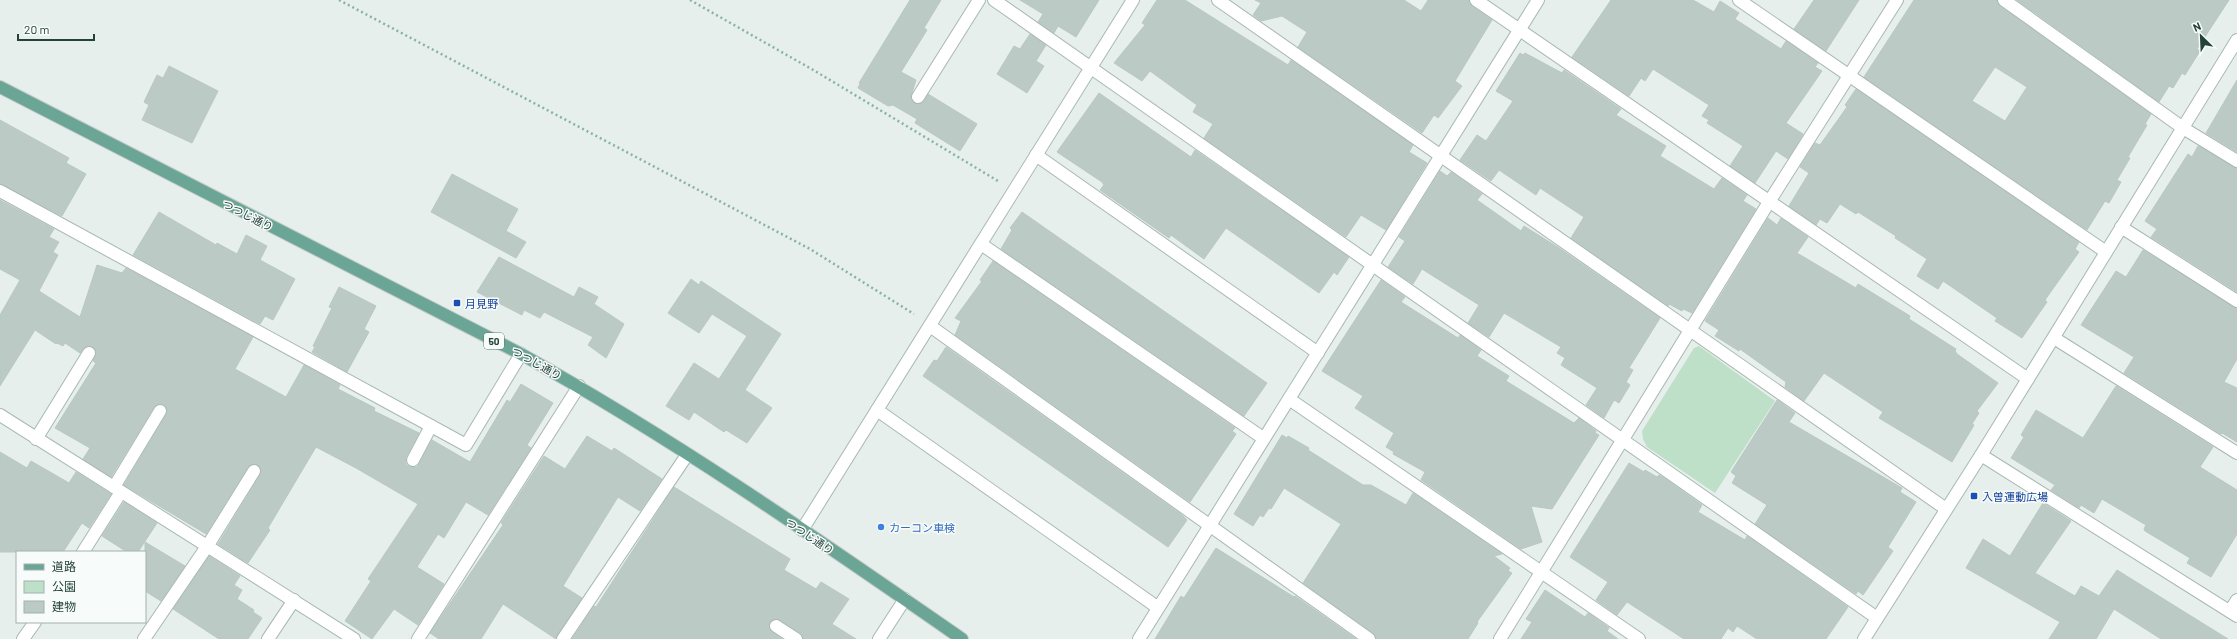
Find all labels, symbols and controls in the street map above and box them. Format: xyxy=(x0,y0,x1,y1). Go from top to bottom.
scale bar xyxy=(18,16,94,42)
north arrow xyxy=(2181,16,2221,56)
text: N xyxy=(2191,19,2203,34)
text: 20 m xyxy=(24,22,50,36)
street label: つつじ通り xyxy=(221,197,275,233)
place label: 月見野 xyxy=(465,297,498,310)
marker: 月見野 xyxy=(452,298,462,308)
road number: 50 xyxy=(484,333,504,349)
street label: つつじ通り xyxy=(510,344,564,382)
place label: 入曽運動広場 xyxy=(1982,490,2048,503)
marker: 入曽運動広場 xyxy=(1969,491,1979,501)
street label: つつじ通り xyxy=(784,515,836,557)
place label: カーコン車検 xyxy=(889,521,955,534)
marker: カーコン車検 xyxy=(876,522,886,532)
legend xyxy=(16,551,146,623)
text: 道路 xyxy=(52,559,76,573)
text: 公園 xyxy=(52,579,76,593)
text: 建物 xyxy=(52,599,76,613)

